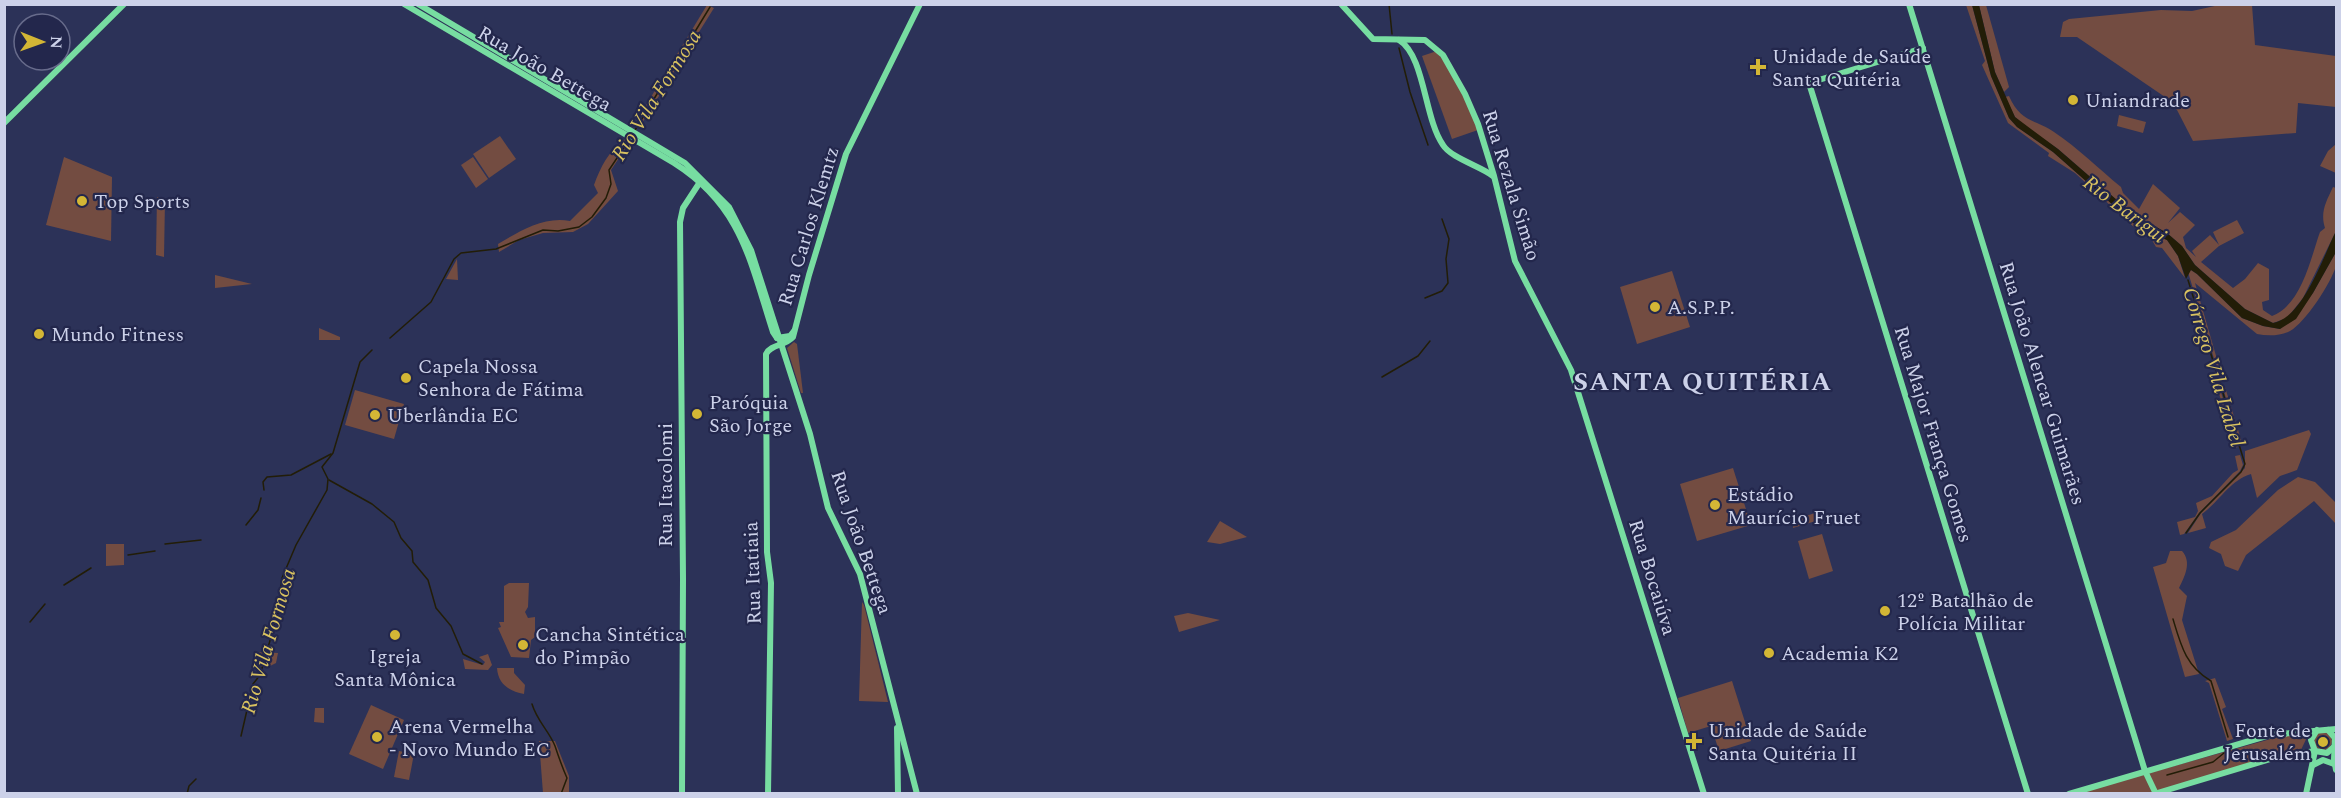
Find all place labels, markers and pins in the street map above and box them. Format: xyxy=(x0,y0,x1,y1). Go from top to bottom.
place label: Unidade de Saúde Santa Quitéria xyxy=(1772,42,1931,95)
marker: Unidade de Saúde Santa Quitéria xyxy=(1749,58,1767,76)
place label: Uniandrade xyxy=(2085,86,2190,116)
marker: Uniandrade xyxy=(2066,93,2080,107)
place label: Top Sports xyxy=(94,187,190,217)
marker: Top Sports xyxy=(75,194,89,208)
place label: A.S.P.P. xyxy=(1667,293,1735,323)
marker: A.S.P.P. xyxy=(1648,300,1662,314)
place label: Mundo Fitness xyxy=(51,320,184,350)
marker: Mundo Fitness xyxy=(32,327,46,341)
place label: Capela Nossa Senhora de Fátima xyxy=(418,352,584,405)
marker: Capela Nossa Senhora de Fátima xyxy=(399,371,413,385)
place label: Paróquia São Jorge xyxy=(709,388,792,441)
place label: Uberlândia EC xyxy=(387,401,519,431)
marker: Paróquia São Jorge xyxy=(690,407,704,421)
marker: Uberlândia EC xyxy=(368,408,382,422)
place label: Estádio Maurício Fruet xyxy=(1727,480,1861,533)
marker: Estádio Maurício Fruet xyxy=(1708,498,1722,512)
place label: 12º Batalhão de Polícia Militar xyxy=(1897,586,2034,639)
marker: 12º Batalhão de Polícia Militar xyxy=(1878,604,1892,618)
place label: Cancha Sintética do Pimpão xyxy=(535,620,685,673)
marker: Igreja Santa Mônica xyxy=(388,628,402,642)
marker: Cancha Sintética do Pimpão xyxy=(516,638,530,652)
place label: Academia K2 xyxy=(1781,639,1898,669)
place label: Igreja Santa Mônica xyxy=(334,642,456,695)
marker: Academia K2 xyxy=(1762,646,1776,660)
place label: Arena Vermelha - Novo Mundo EC xyxy=(389,712,550,765)
place label: Unidade de Saúde Santa Quitéria II xyxy=(1708,716,1867,769)
place label: Fonte de Jerusalém xyxy=(2224,716,2311,769)
marker: Arena Vermelha - Novo Mundo EC xyxy=(370,730,384,744)
marker: Unidade de Saúde Santa Quitéria II xyxy=(1685,732,1703,750)
marker: Fonte de Jerusalém xyxy=(2316,735,2330,749)

